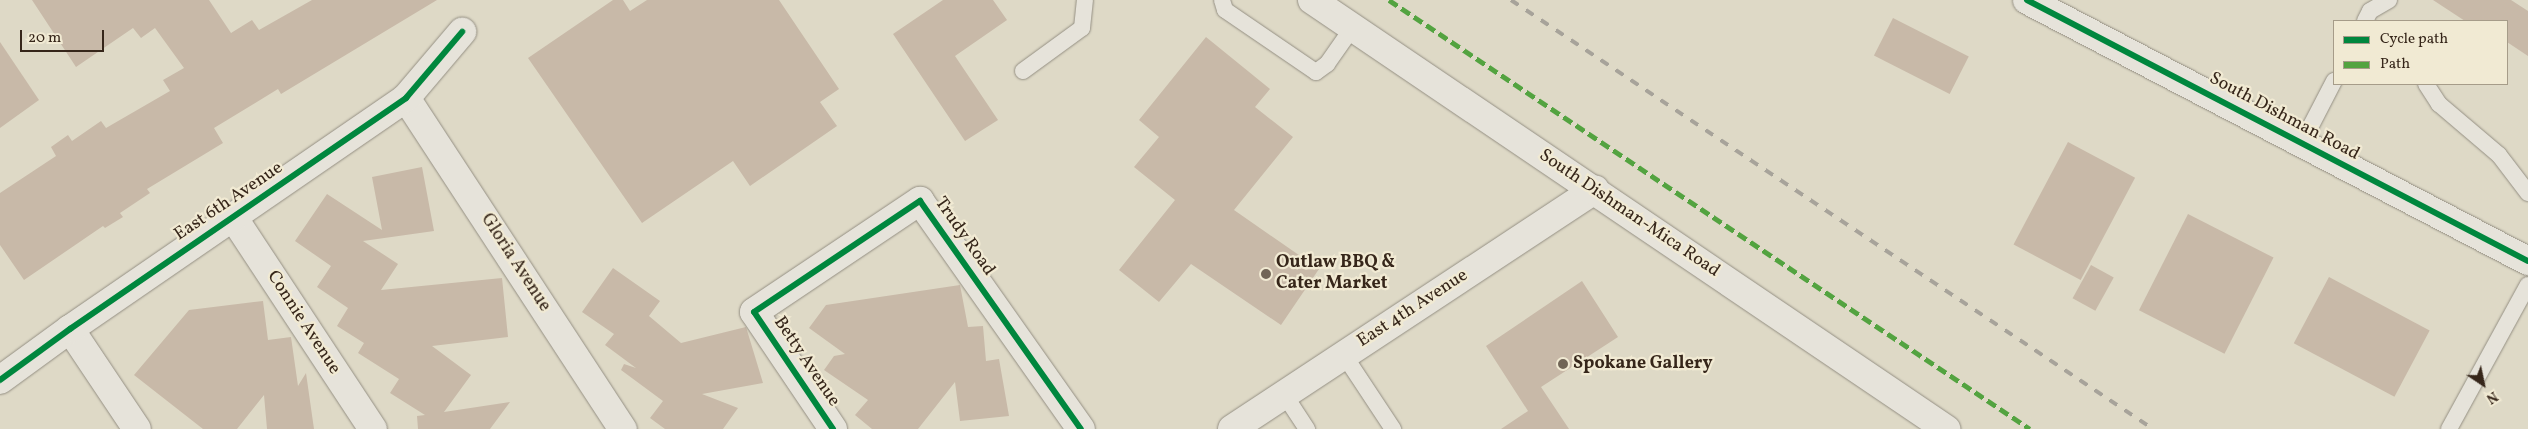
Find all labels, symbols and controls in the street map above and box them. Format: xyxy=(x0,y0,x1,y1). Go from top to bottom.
scale bar xyxy=(22,20,106,52)
legend xyxy=(2333,20,2508,85)
text: 20 m xyxy=(28,28,61,49)
text: Cycle path xyxy=(2380,29,2448,50)
text: Path xyxy=(2380,54,2410,75)
street label: South Dishman Road xyxy=(2205,68,2363,166)
street label: South Dishman-Mica Road xyxy=(1534,145,1724,283)
street label: East 6th Avenue xyxy=(171,158,287,246)
street label: Trudy Road xyxy=(929,193,999,281)
street label: Gloria Avenue xyxy=(475,210,555,316)
place label: Outlaw BBQ & Cater Market xyxy=(1276,253,1395,296)
street label: East 4th Avenue xyxy=(1354,265,1472,353)
street label: Connie Avenue xyxy=(261,267,345,379)
marker: Outlaw BBQ & Cater Market xyxy=(1260,268,1272,280)
street label: Betty Avenue xyxy=(768,313,844,411)
place label: Spokane Gallery xyxy=(1573,353,1712,375)
marker: Spokane Gallery xyxy=(1557,358,1569,370)
north arrow xyxy=(2458,359,2508,409)
text: N xyxy=(2482,386,2501,408)

